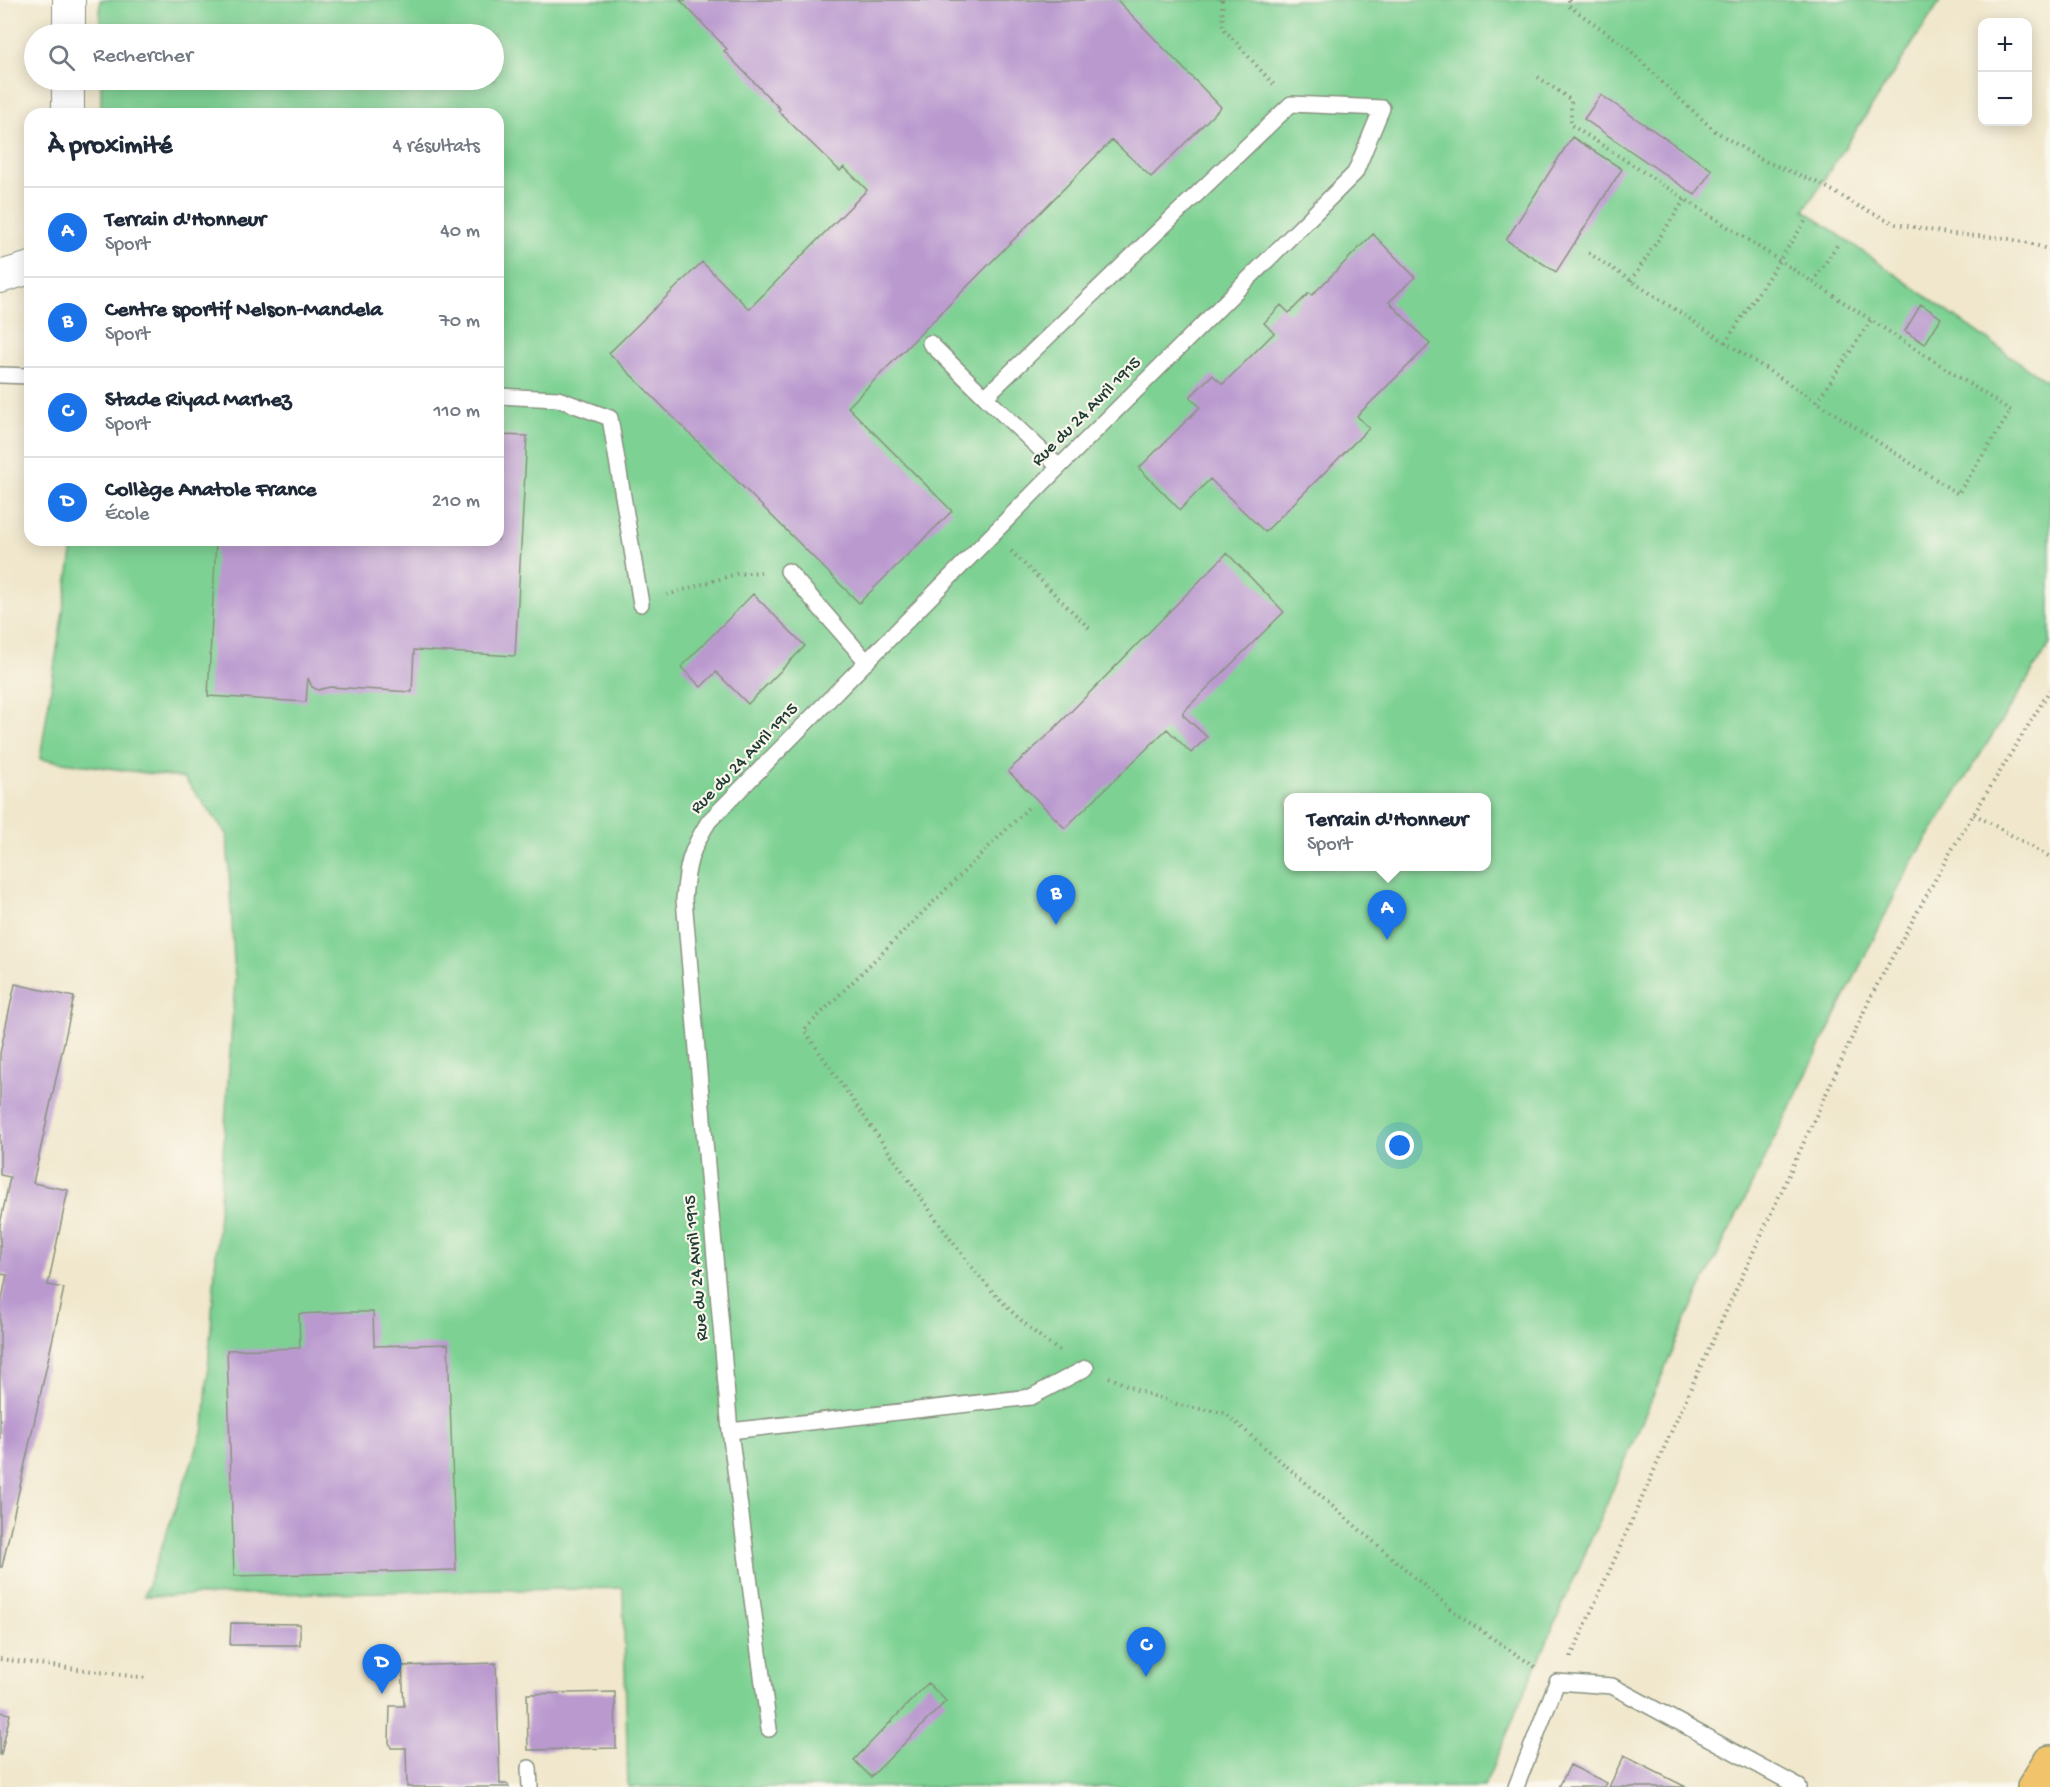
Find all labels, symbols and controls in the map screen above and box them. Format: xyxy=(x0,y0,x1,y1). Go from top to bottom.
map controls xyxy=(1978,18,2032,126)
button: + xyxy=(1978,18,2032,72)
search box xyxy=(24,24,504,90)
icon: search xyxy=(45,41,78,74)
text: Rechercher xyxy=(93,44,193,70)
button: − xyxy=(1978,72,2032,126)
text: À proximité xyxy=(48,132,172,163)
text: 4 résultats xyxy=(392,136,480,159)
text: Terrain d'Honneur xyxy=(105,208,266,234)
text: A xyxy=(62,221,73,244)
text: 40 m xyxy=(440,221,480,244)
text: Sport xyxy=(105,234,150,257)
text: Centre sportif Nelson-Mandela xyxy=(105,298,383,324)
text: B xyxy=(62,311,73,334)
text: 70 m xyxy=(439,311,480,334)
text: Sport xyxy=(105,324,150,347)
street label: Rue du 24 Avril 1915 xyxy=(1028,353,1146,471)
text: Stade Riyad Marhez xyxy=(105,388,291,414)
text: C xyxy=(62,401,73,424)
text: 110 m xyxy=(434,401,480,424)
text: Sport xyxy=(105,414,150,437)
text: Collège Anatole France xyxy=(105,478,316,504)
text: D xyxy=(61,491,74,514)
text: 210 m xyxy=(432,491,480,514)
text: École xyxy=(105,504,149,527)
street label: Rue du 24 Avril 1915 xyxy=(687,699,803,819)
popup xyxy=(1284,793,1491,871)
text: Terrain d'Honneur xyxy=(1307,808,1468,834)
text: Sport xyxy=(1307,834,1352,857)
pin: B xyxy=(1036,876,1076,925)
pin: A xyxy=(1368,890,1406,940)
your location xyxy=(1385,1131,1414,1160)
street label: Rue du 24 Avril 1915 xyxy=(680,1194,714,1342)
pin: C xyxy=(1126,1628,1166,1677)
pin: D xyxy=(362,1644,401,1694)

